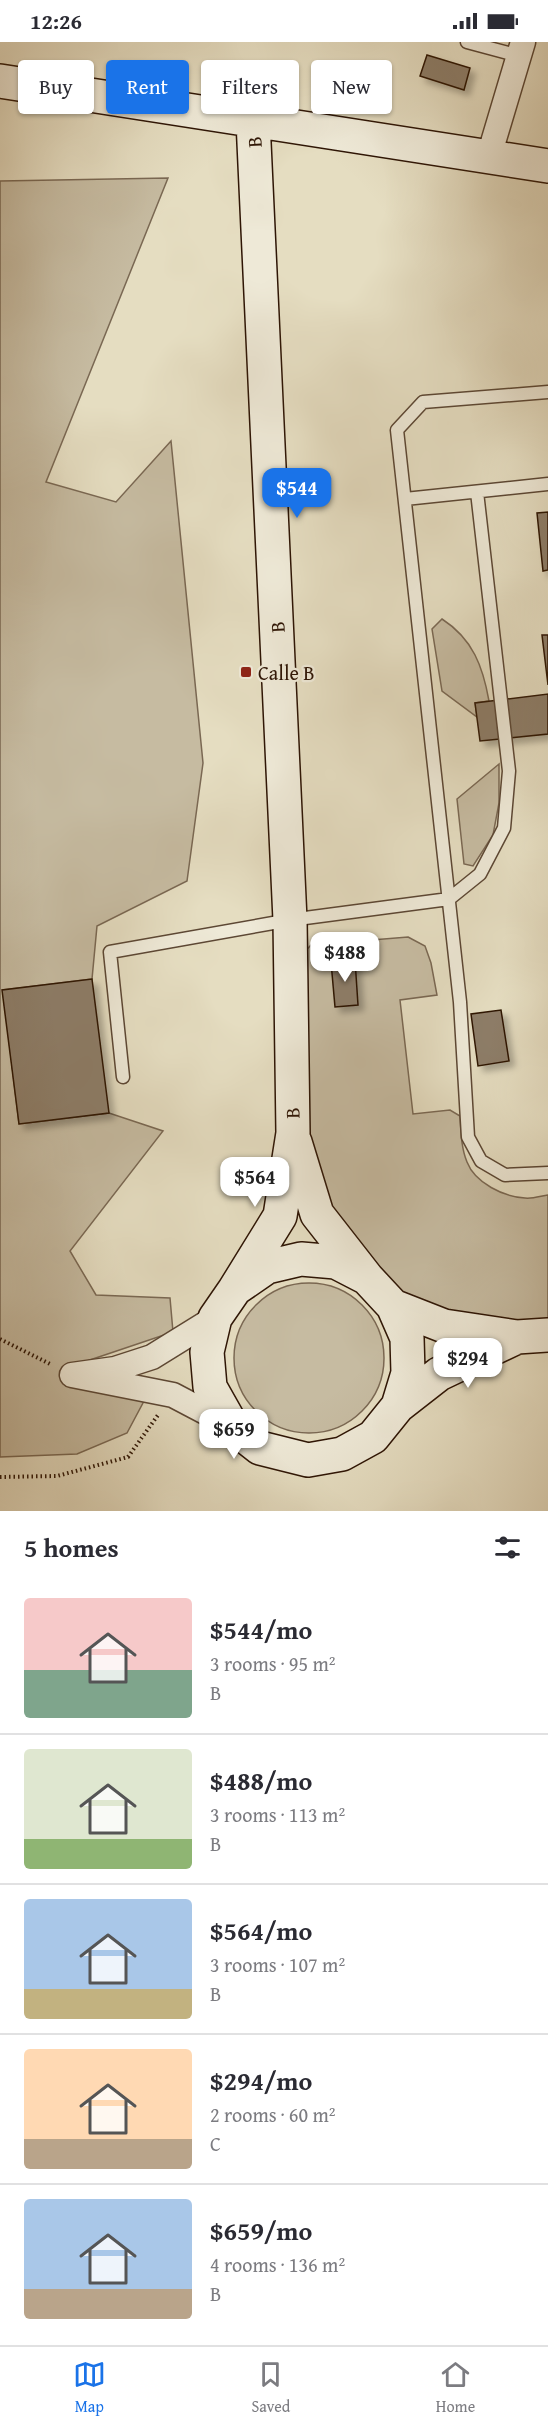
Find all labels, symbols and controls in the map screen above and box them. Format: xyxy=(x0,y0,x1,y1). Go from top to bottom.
text: 12:26 xyxy=(30,5,82,37)
chip: Buy xyxy=(18,60,94,114)
chip: Rent xyxy=(106,60,189,114)
chip: Filters xyxy=(201,60,299,114)
chip: New xyxy=(311,60,392,114)
street label: B xyxy=(239,136,269,148)
pin: $544 xyxy=(261,468,333,519)
text: $544 xyxy=(276,473,318,502)
street label: B xyxy=(262,621,292,633)
place label: Calle B xyxy=(258,658,315,687)
marker: Calle B xyxy=(239,665,253,679)
pin: $488 xyxy=(309,932,381,983)
text: $488 xyxy=(324,937,366,966)
street label: B xyxy=(277,1107,307,1119)
pin: $564 xyxy=(219,1157,291,1208)
text: $564 xyxy=(234,1162,276,1191)
pin: $294 xyxy=(432,1338,504,1389)
text: $294 xyxy=(447,1343,489,1372)
pin: $659 xyxy=(198,1409,270,1460)
text: $659 xyxy=(213,1414,255,1443)
text: 5 homes xyxy=(24,1528,119,1567)
icon: filters xyxy=(491,1531,524,1564)
text: $544/mo xyxy=(210,1610,312,1649)
icon: home xyxy=(72,1622,144,1694)
text: 3 rooms · 95 m² xyxy=(210,1649,336,1678)
text: B xyxy=(210,1678,221,1707)
text: $488/mo xyxy=(210,1761,312,1800)
icon: home xyxy=(72,1773,144,1845)
text: 3 rooms · 113 m² xyxy=(210,1800,345,1829)
text: B xyxy=(210,1829,221,1858)
text: $564/mo xyxy=(210,1911,312,1950)
icon: home xyxy=(72,1923,144,1995)
text: 3 rooms · 107 m² xyxy=(210,1950,345,1979)
text: B xyxy=(210,1979,221,2008)
text: $294/mo xyxy=(210,2061,312,2100)
icon: home xyxy=(72,2073,144,2145)
text: 2 rooms · 60 m² xyxy=(210,2100,336,2129)
text: C xyxy=(210,2129,221,2158)
text: $659/mo xyxy=(210,2211,312,2250)
icon: home xyxy=(72,2223,144,2295)
text: 4 rooms · 136 m² xyxy=(210,2250,345,2279)
text: B xyxy=(210,2279,221,2308)
tab: Map xyxy=(73,2358,106,2418)
tab: Saved xyxy=(251,2358,290,2418)
tab: Home xyxy=(436,2358,475,2418)

